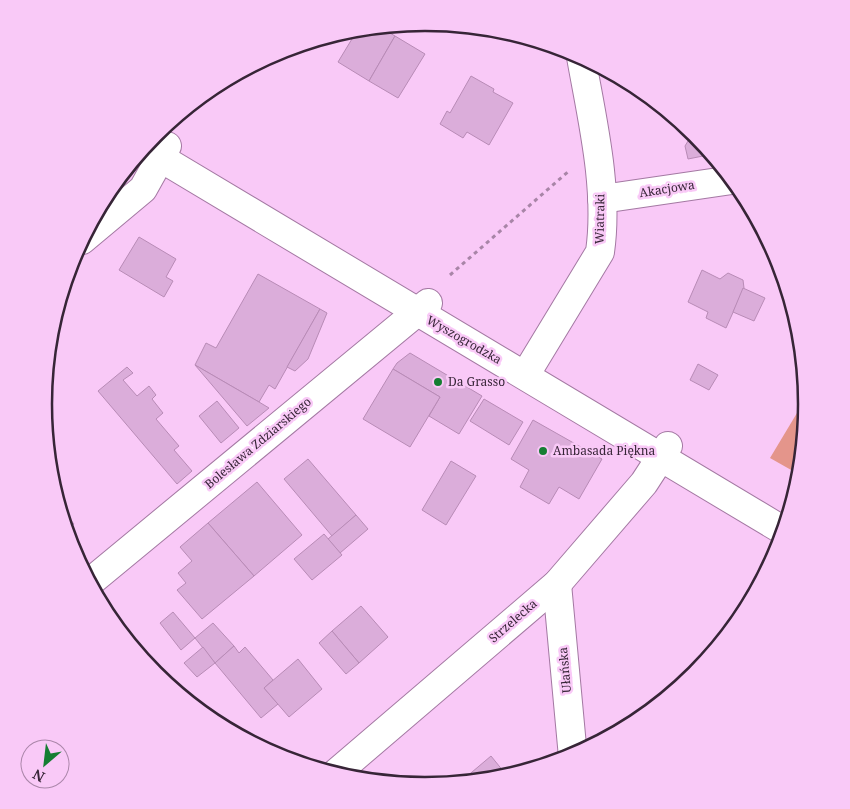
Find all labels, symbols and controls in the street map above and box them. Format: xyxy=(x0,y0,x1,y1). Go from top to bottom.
street label: Akacjowa xyxy=(638,176,696,201)
street label: Wiatraki xyxy=(591,193,608,244)
street label: Wyszogrodzka xyxy=(424,311,505,368)
place label: Da Grasso xyxy=(448,373,505,390)
marker: Da Grasso xyxy=(432,376,444,388)
street label: Bolesława Zdziarskiego xyxy=(201,393,315,492)
place label: Ambasada Piękna xyxy=(553,442,656,459)
marker: Ambasada Piękna xyxy=(537,445,549,457)
street label: Strzelecka xyxy=(485,595,541,646)
street label: Ułańska xyxy=(554,646,575,694)
north arrow xyxy=(20,739,70,789)
text: N xyxy=(29,765,48,787)

